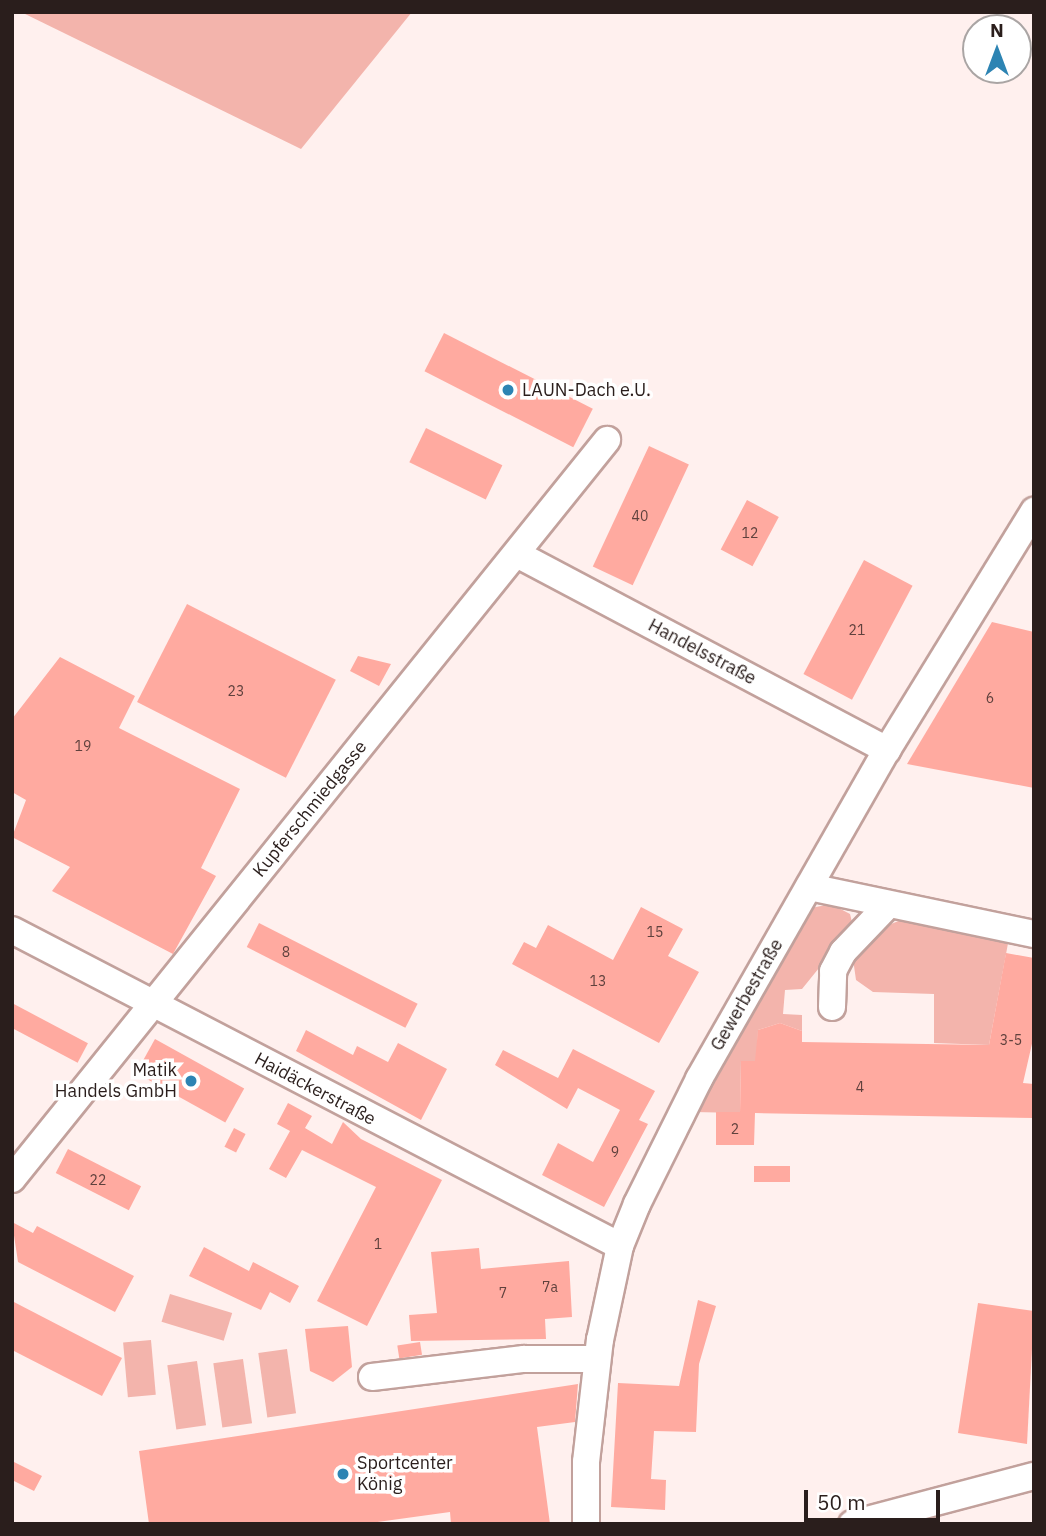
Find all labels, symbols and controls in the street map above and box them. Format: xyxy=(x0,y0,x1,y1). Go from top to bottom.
north arrow xyxy=(962,14,1032,84)
text: N xyxy=(990,18,1004,42)
place label: LAUN-Dach e.U. xyxy=(522,379,651,401)
marker: LAUN-Dach e.U. xyxy=(500,382,516,398)
house number: 40 xyxy=(632,508,648,524)
house number: 12 xyxy=(742,525,758,541)
street label: Handelsstraße xyxy=(644,615,760,689)
house number: 21 xyxy=(849,622,865,638)
house number: 23 xyxy=(228,683,244,699)
house number: 6 xyxy=(986,690,994,706)
street label: Kupferschmiedgasse xyxy=(248,737,372,881)
house number: 19 xyxy=(75,738,91,754)
house number: 15 xyxy=(647,924,663,940)
street label: Gewerbestraße xyxy=(706,935,788,1055)
house number: 8 xyxy=(282,944,290,960)
house number: 13 xyxy=(590,973,606,989)
house number: 3-5 xyxy=(1000,1032,1022,1048)
street label: Haidäckerstraße xyxy=(251,1048,379,1130)
place label: Matik Handels GmbH xyxy=(55,1060,177,1102)
marker: Matik Handels GmbH xyxy=(183,1073,199,1089)
house number: 4 xyxy=(856,1079,864,1095)
house number: 2 xyxy=(731,1121,739,1137)
house number: 9 xyxy=(611,1144,619,1160)
house number: 22 xyxy=(90,1172,106,1188)
house number: 1 xyxy=(374,1236,382,1252)
house number: 7a xyxy=(542,1279,558,1295)
house number: 7 xyxy=(499,1285,507,1301)
place label: Sportcenter König xyxy=(357,1453,453,1496)
marker: Sportcenter König xyxy=(335,1466,351,1482)
scale bar xyxy=(808,1476,944,1520)
text: 50 m xyxy=(817,1488,866,1516)

